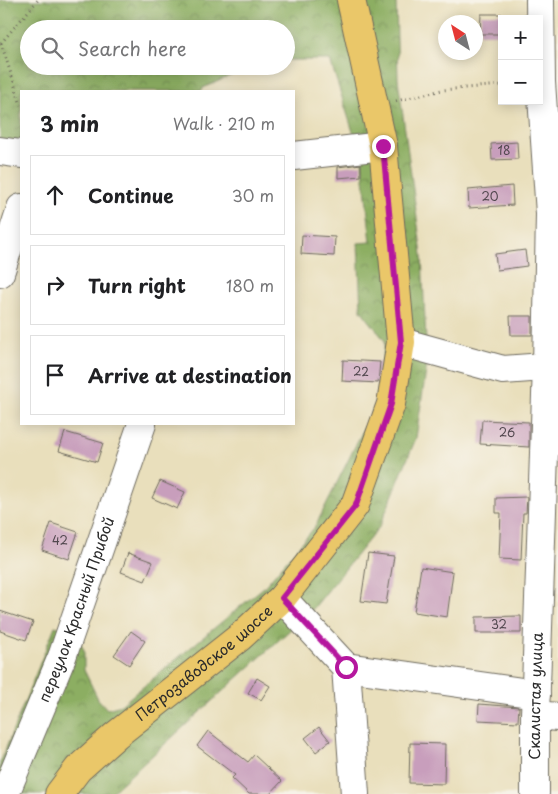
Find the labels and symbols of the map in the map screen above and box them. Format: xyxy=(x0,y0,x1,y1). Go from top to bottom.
north arrow xyxy=(438,15,483,60)
route end xyxy=(372,135,395,158)
house number: 18 xyxy=(498,141,510,159)
house number: 20 xyxy=(481,187,499,205)
house number: 22 xyxy=(353,362,369,380)
house number: 26 xyxy=(499,423,515,441)
street label: переулок Красный Прибой xyxy=(31,513,119,705)
house number: 42 xyxy=(52,531,68,549)
street label: Петрозаводское шоссе xyxy=(130,599,277,726)
house number: 32 xyxy=(491,615,507,633)
street label: Скалистая улица xyxy=(522,631,548,760)
route start xyxy=(335,656,358,679)

